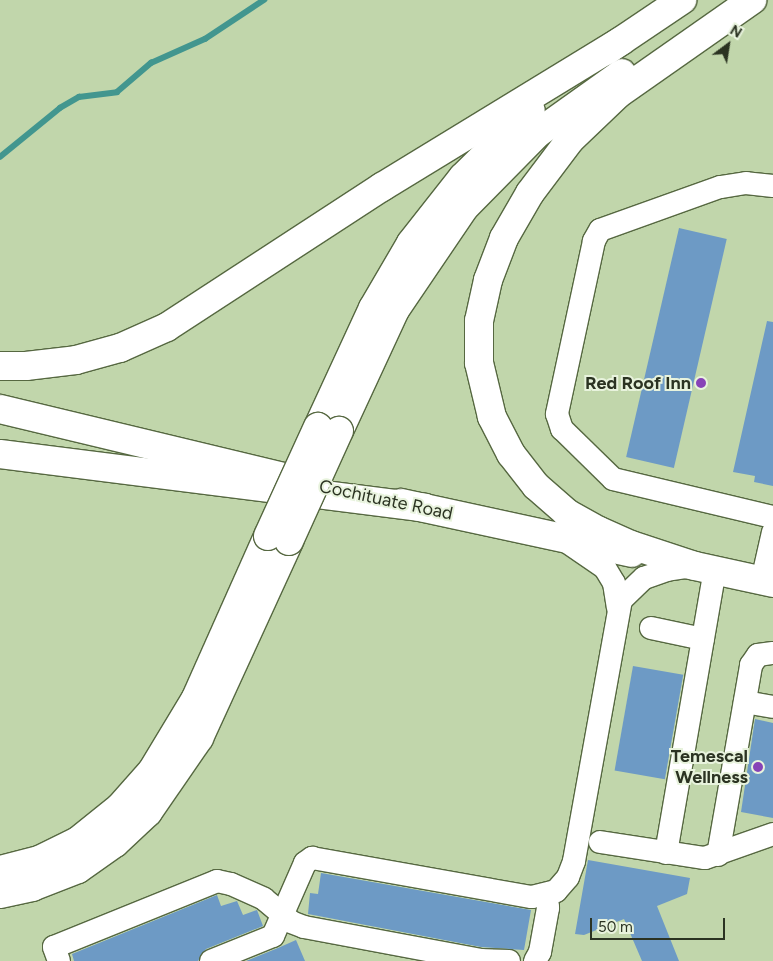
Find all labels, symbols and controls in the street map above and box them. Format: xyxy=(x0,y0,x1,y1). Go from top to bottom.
north arrow xyxy=(703,20,753,70)
text: N xyxy=(727,22,745,42)
place label: Red Roof Inn xyxy=(585,372,691,394)
marker: Red Roof Inn xyxy=(695,377,707,389)
street label: Cochituate Road xyxy=(317,475,455,525)
place label: Temescal Wellness xyxy=(671,746,748,789)
marker: Temescal Wellness xyxy=(752,761,764,773)
scale bar xyxy=(593,908,728,940)
text: 50 m xyxy=(598,918,633,936)

